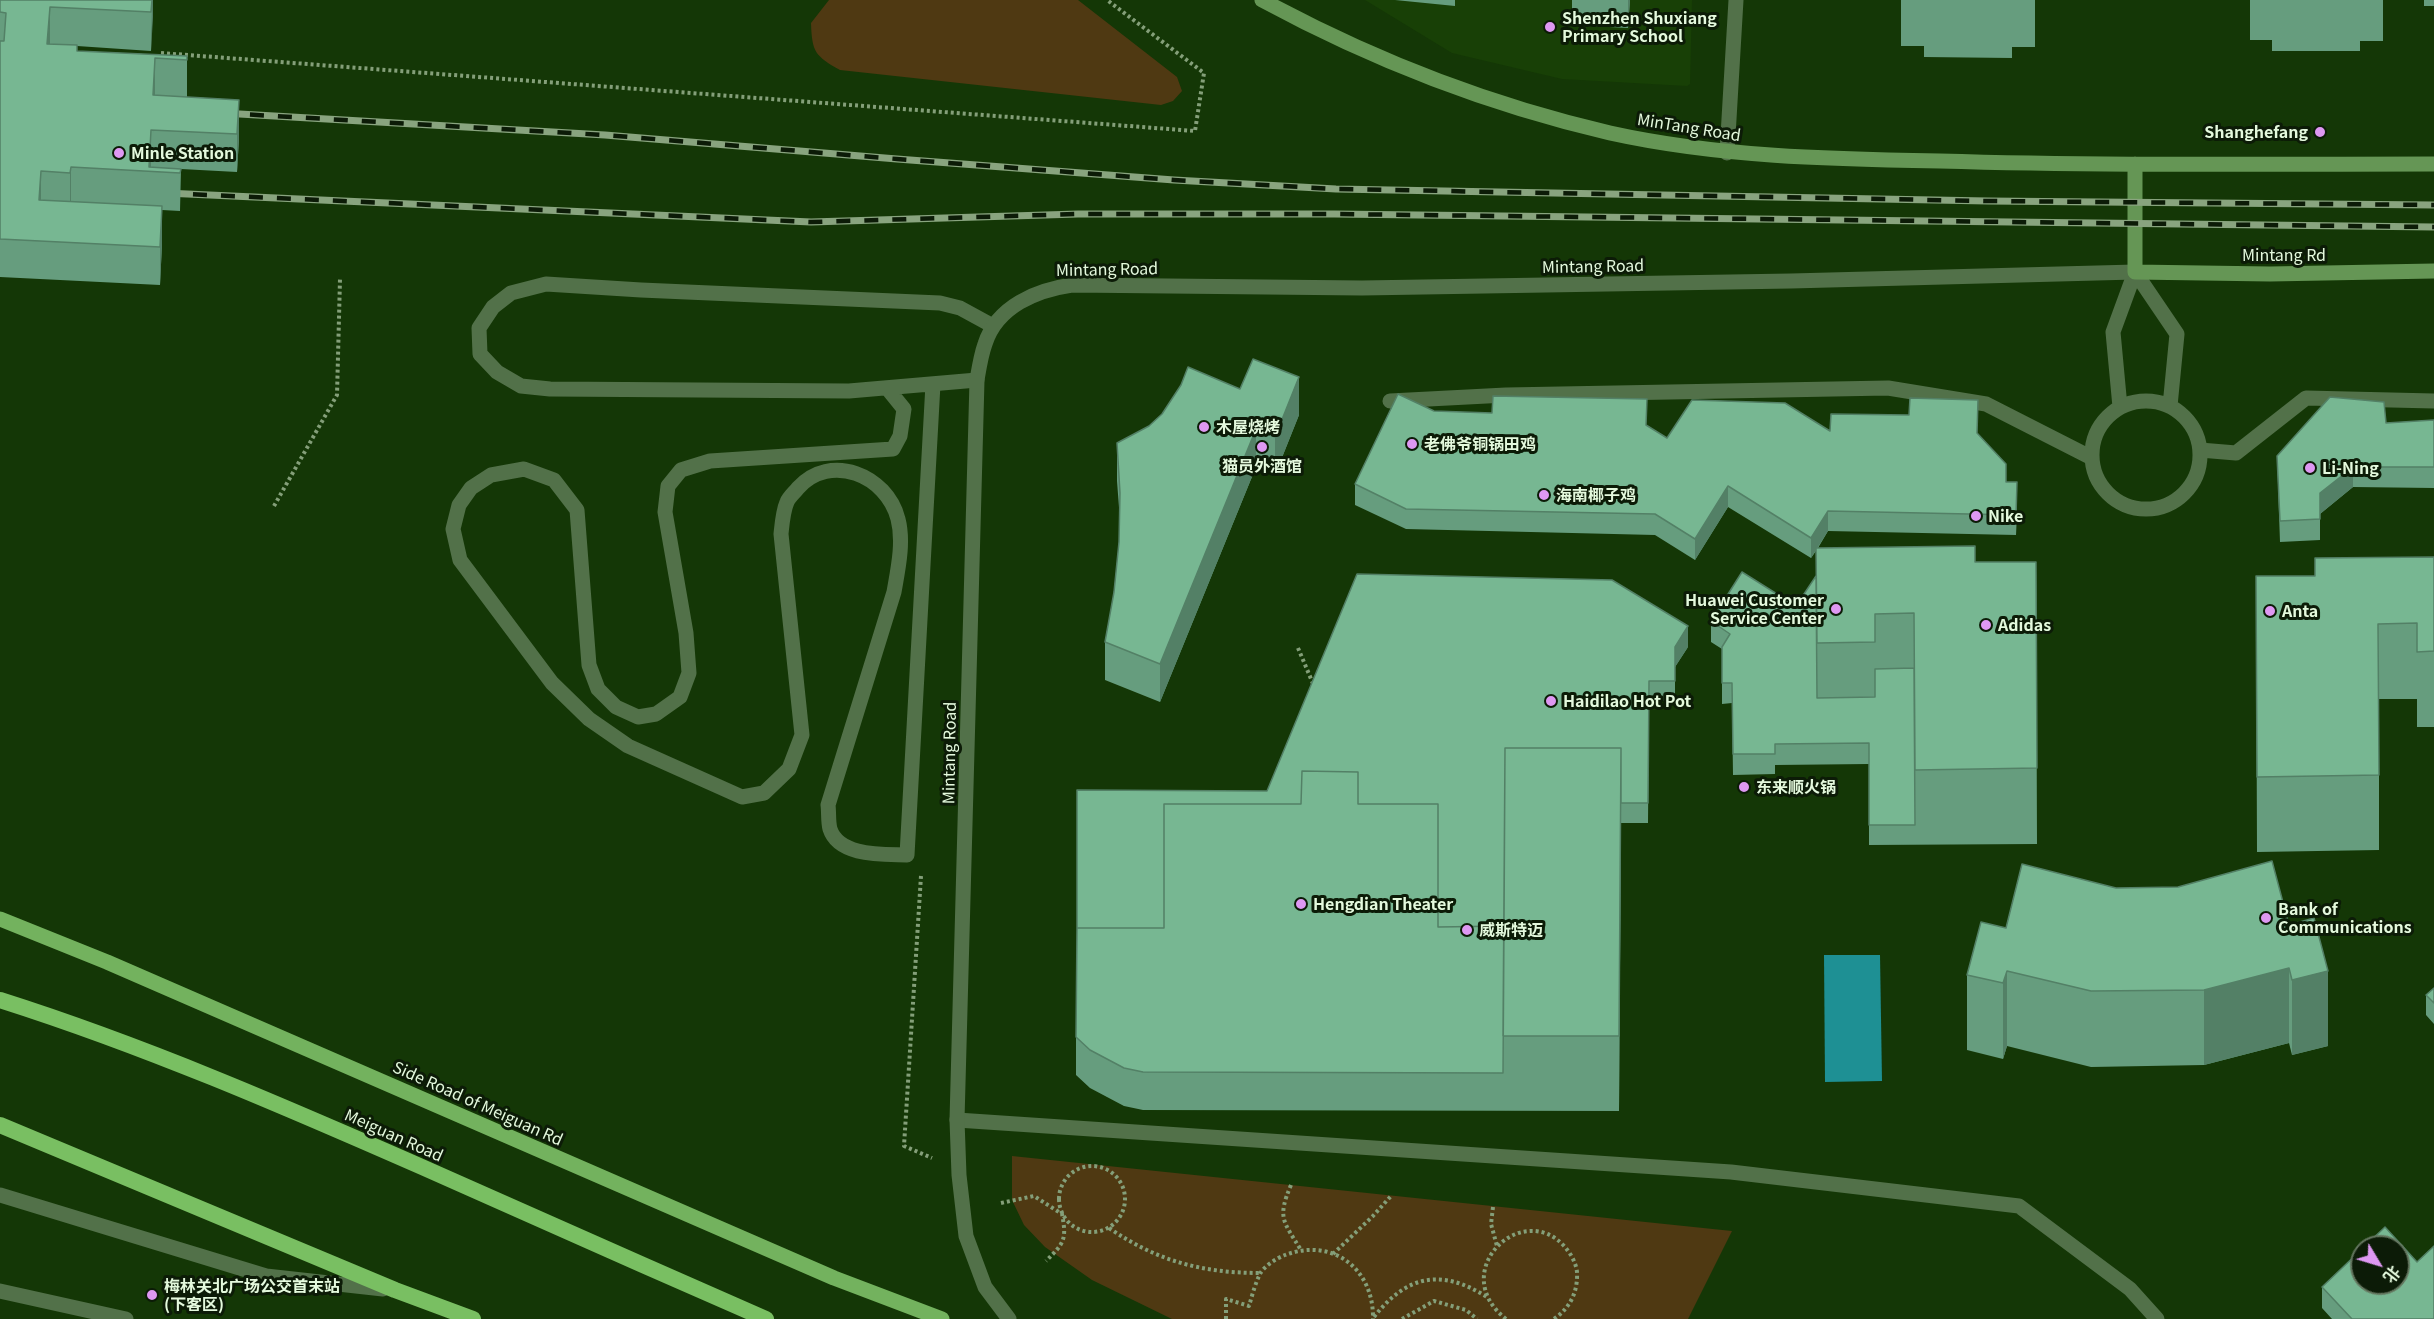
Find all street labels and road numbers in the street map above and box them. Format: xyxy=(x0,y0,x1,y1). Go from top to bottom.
street label: MinTang Road xyxy=(1636,109,1742,145)
street label: Mintang Rd xyxy=(2242,245,2326,265)
street label: Mintang Road xyxy=(1542,256,1644,276)
street label: Mintang Road xyxy=(1056,259,1158,279)
street label: Mintang Road xyxy=(939,702,959,804)
street label: Side Road of Meiguan Rd xyxy=(390,1057,566,1149)
street label: Meiguan Road xyxy=(342,1105,446,1165)

